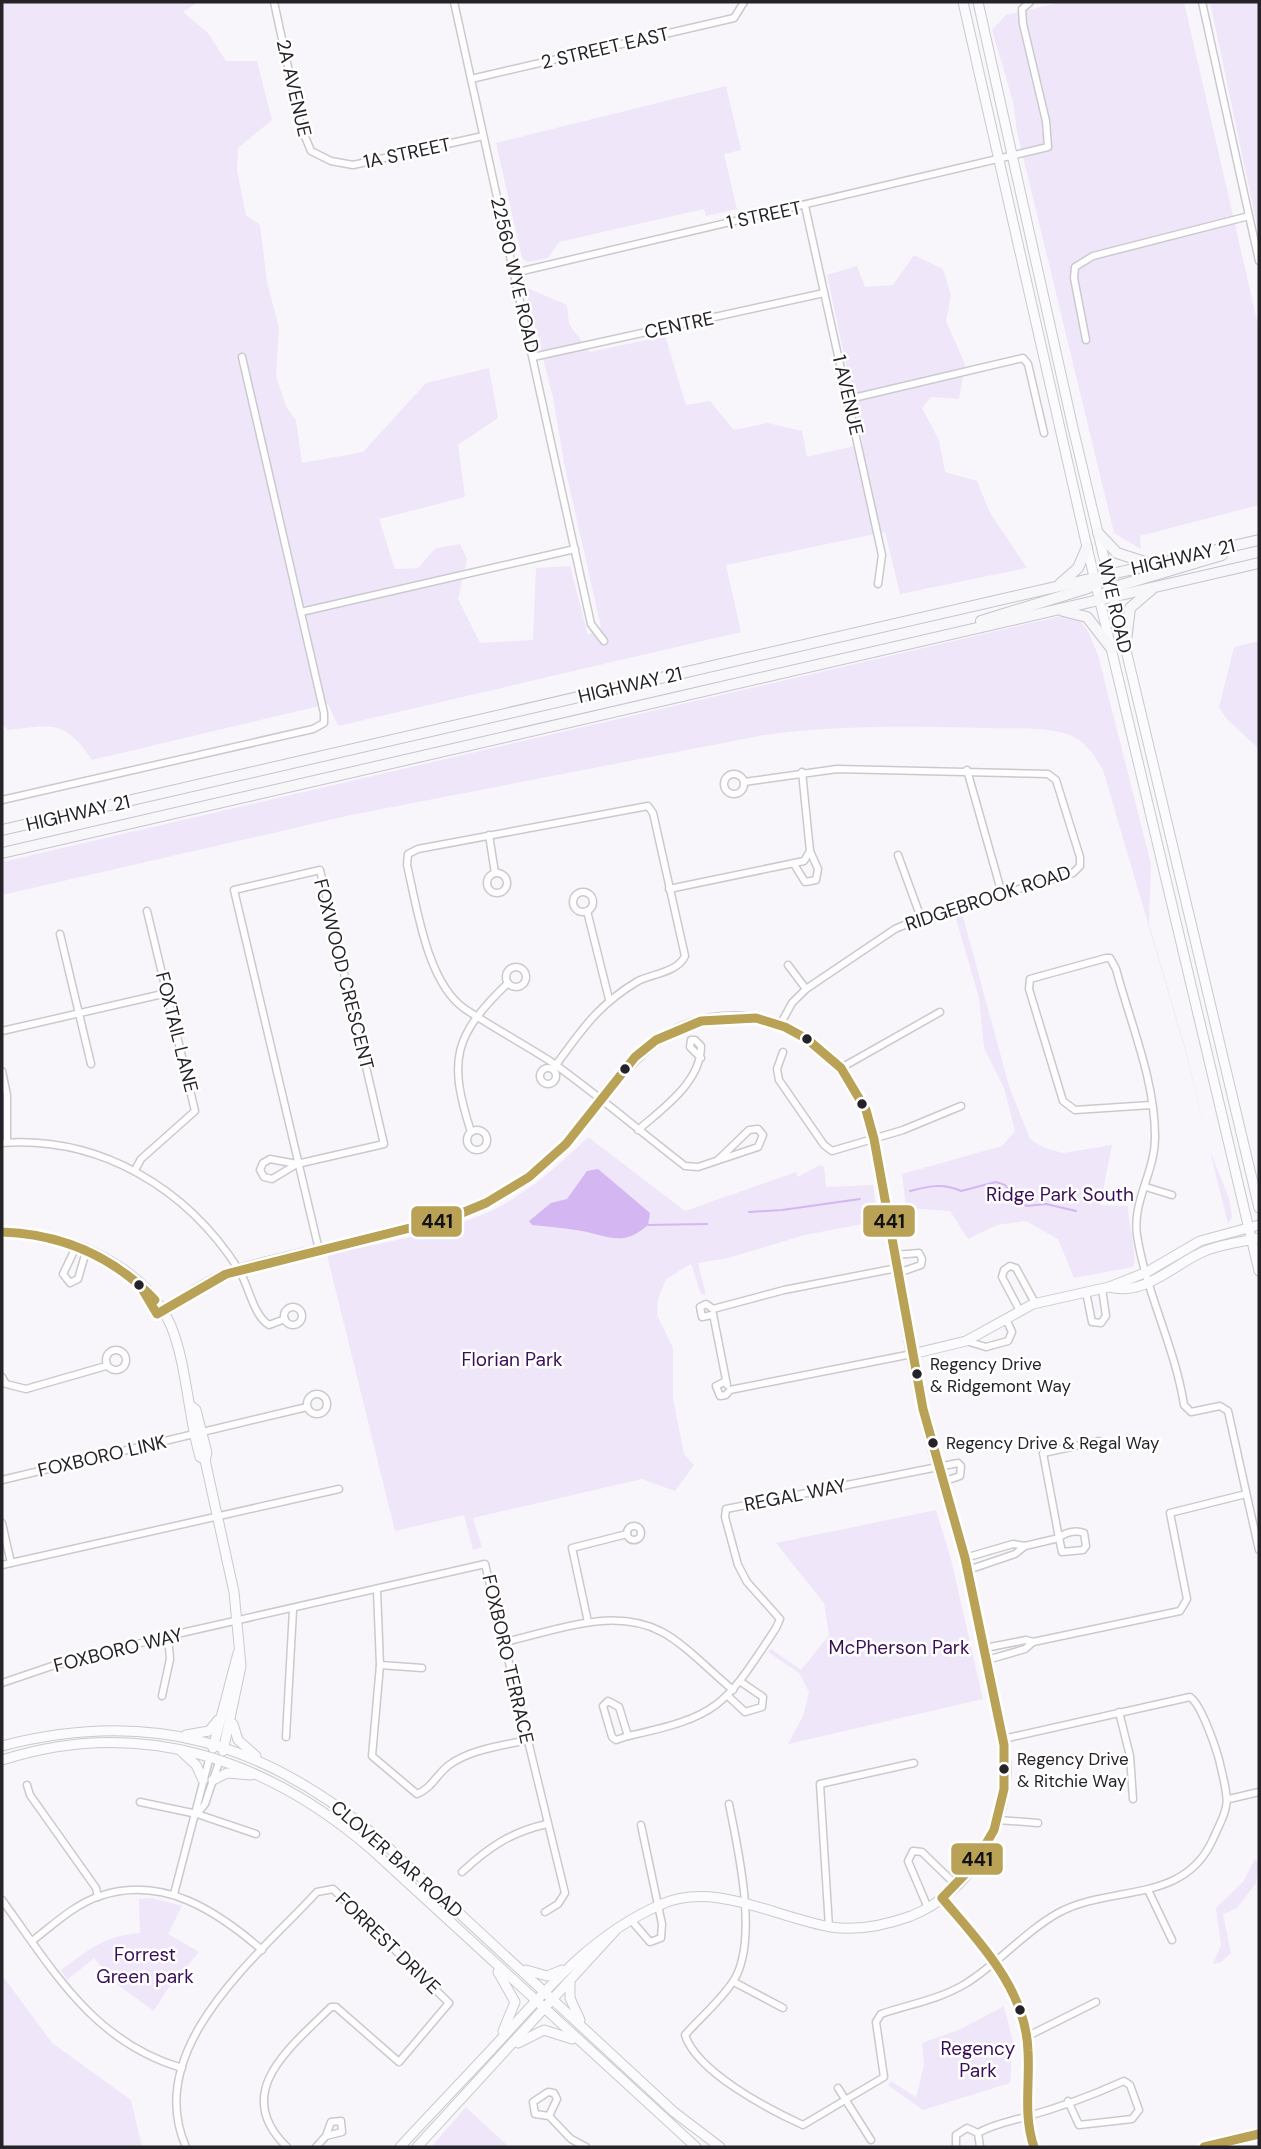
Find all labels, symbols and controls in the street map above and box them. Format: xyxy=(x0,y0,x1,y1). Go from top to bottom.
street label: 2 STREET EAST xyxy=(539,21,672,75)
street label: 2A AVENUE xyxy=(271,37,317,139)
street label: 1A STREET xyxy=(361,132,453,174)
street label: 22560 WYE ROAD xyxy=(485,195,545,355)
street label: 1 STREET xyxy=(724,195,804,235)
street label: CENTRE xyxy=(642,305,716,345)
street label: 1 AVENUE xyxy=(827,352,869,438)
street label: HIGHWAY 21 xyxy=(1129,533,1237,581)
street label: WYE ROAD xyxy=(1092,556,1138,656)
street label: HIGHWAY 21 xyxy=(576,661,684,709)
street label: HIGHWAY 21 xyxy=(24,789,132,837)
street label: RIDGEBROOK ROAD xyxy=(902,859,1074,937)
street label: FOXWOOD CRESCENT xyxy=(308,876,380,1072)
street label: FOXTAIL LANE xyxy=(150,969,204,1095)
unlabelled marker xyxy=(800,1032,814,1046)
unlabelled marker xyxy=(618,1062,632,1076)
unlabelled marker xyxy=(855,1097,869,1111)
park label: Ridge Park South xyxy=(986,1182,1134,1207)
line badge: 441 xyxy=(862,1204,916,1238)
line badge: 441 xyxy=(410,1205,463,1238)
text: 441 xyxy=(421,1209,453,1234)
text: 441 xyxy=(873,1209,905,1234)
unlabelled marker xyxy=(132,1278,146,1292)
park label: Florian Park xyxy=(461,1347,563,1372)
place label: Regency Drive & Ridgemont Way xyxy=(930,1353,1071,1397)
marker: Regency Drive & Ridgemont Way xyxy=(910,1367,924,1381)
street label: FOXBORO LINK xyxy=(35,1429,169,1483)
place label: Regency Drive & Regal Way xyxy=(946,1432,1160,1454)
marker: Regency Drive & Regal Way xyxy=(926,1436,940,1450)
street label: REGAL WAY xyxy=(742,1473,848,1517)
street label: FOXBORO TERRACE xyxy=(476,1572,540,1746)
street label: FOXBORO WAY xyxy=(51,1622,185,1678)
park label: McPherson Park xyxy=(829,1635,970,1660)
place label: Regency Drive & Ritchie Way xyxy=(1017,1748,1129,1792)
marker: Regency Drive & Ritchie Way xyxy=(997,1762,1011,1776)
street label: CLOVER BAR ROAD xyxy=(326,1795,468,1923)
line badge: 441 xyxy=(950,1842,1004,1876)
text: 441 xyxy=(961,1847,993,1872)
street label: FORREST DRIVE xyxy=(330,1886,446,2000)
park label: Forrest Green park xyxy=(96,1942,194,1989)
unlabelled marker xyxy=(1013,2003,1027,2017)
park label: Regency Park xyxy=(941,2036,1016,2083)

